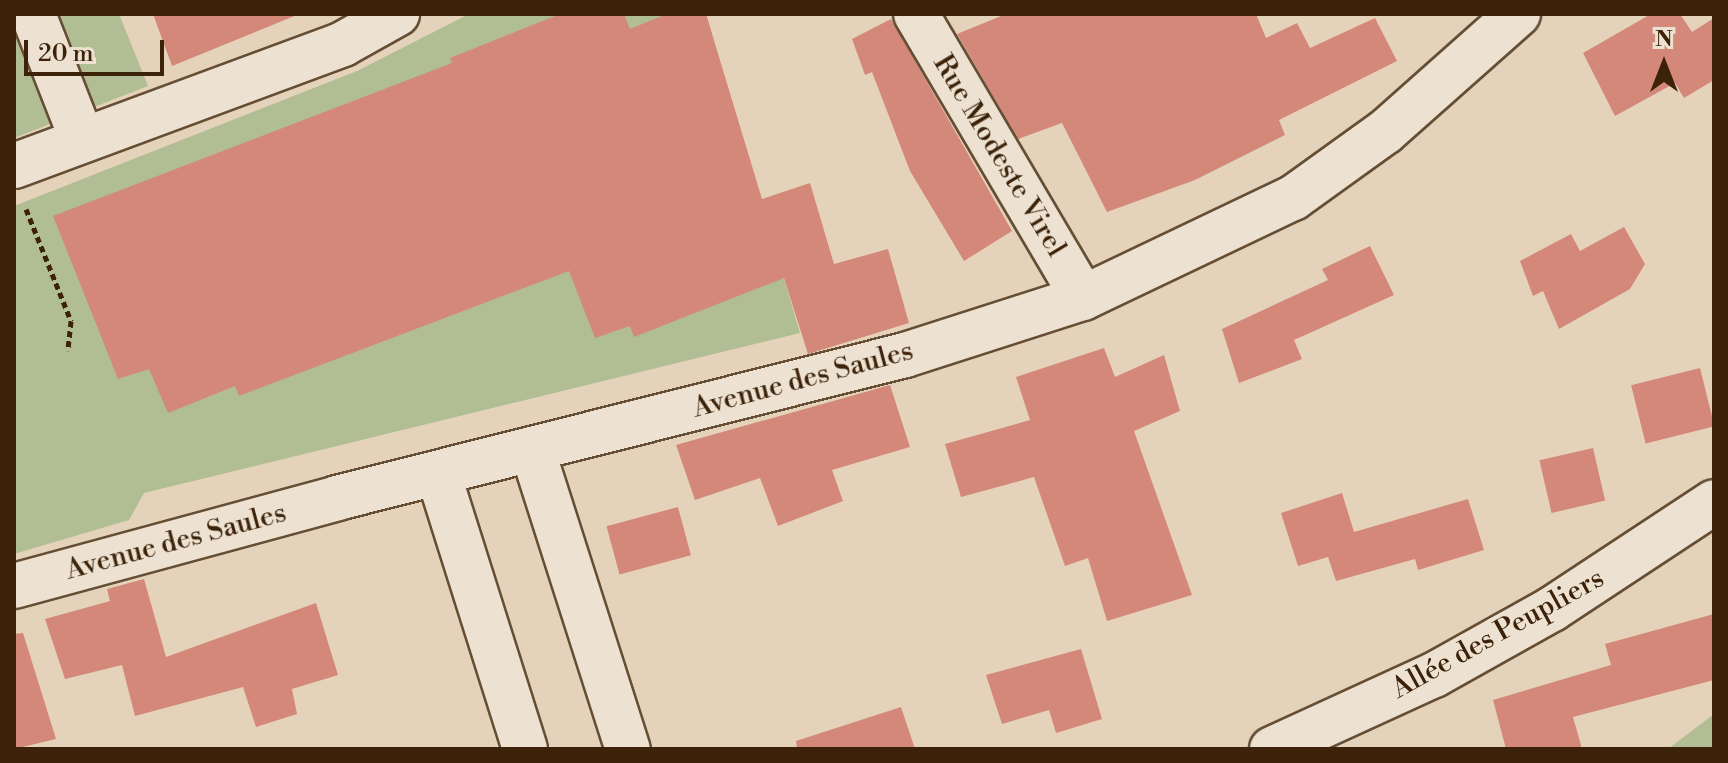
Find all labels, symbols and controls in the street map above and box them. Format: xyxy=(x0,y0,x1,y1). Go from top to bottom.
scale bar xyxy=(28,24,168,74)
north arrow xyxy=(1624,24,1704,104)
text: N xyxy=(1655,26,1673,53)
text: 20 m xyxy=(38,39,94,69)
street label: Rue Modeste Virel xyxy=(925,49,1073,263)
street label: Avenue des Saules xyxy=(689,334,917,426)
street label: Avenue des Saules xyxy=(62,496,290,588)
street label: Allée des Peupliers xyxy=(1386,562,1610,706)

